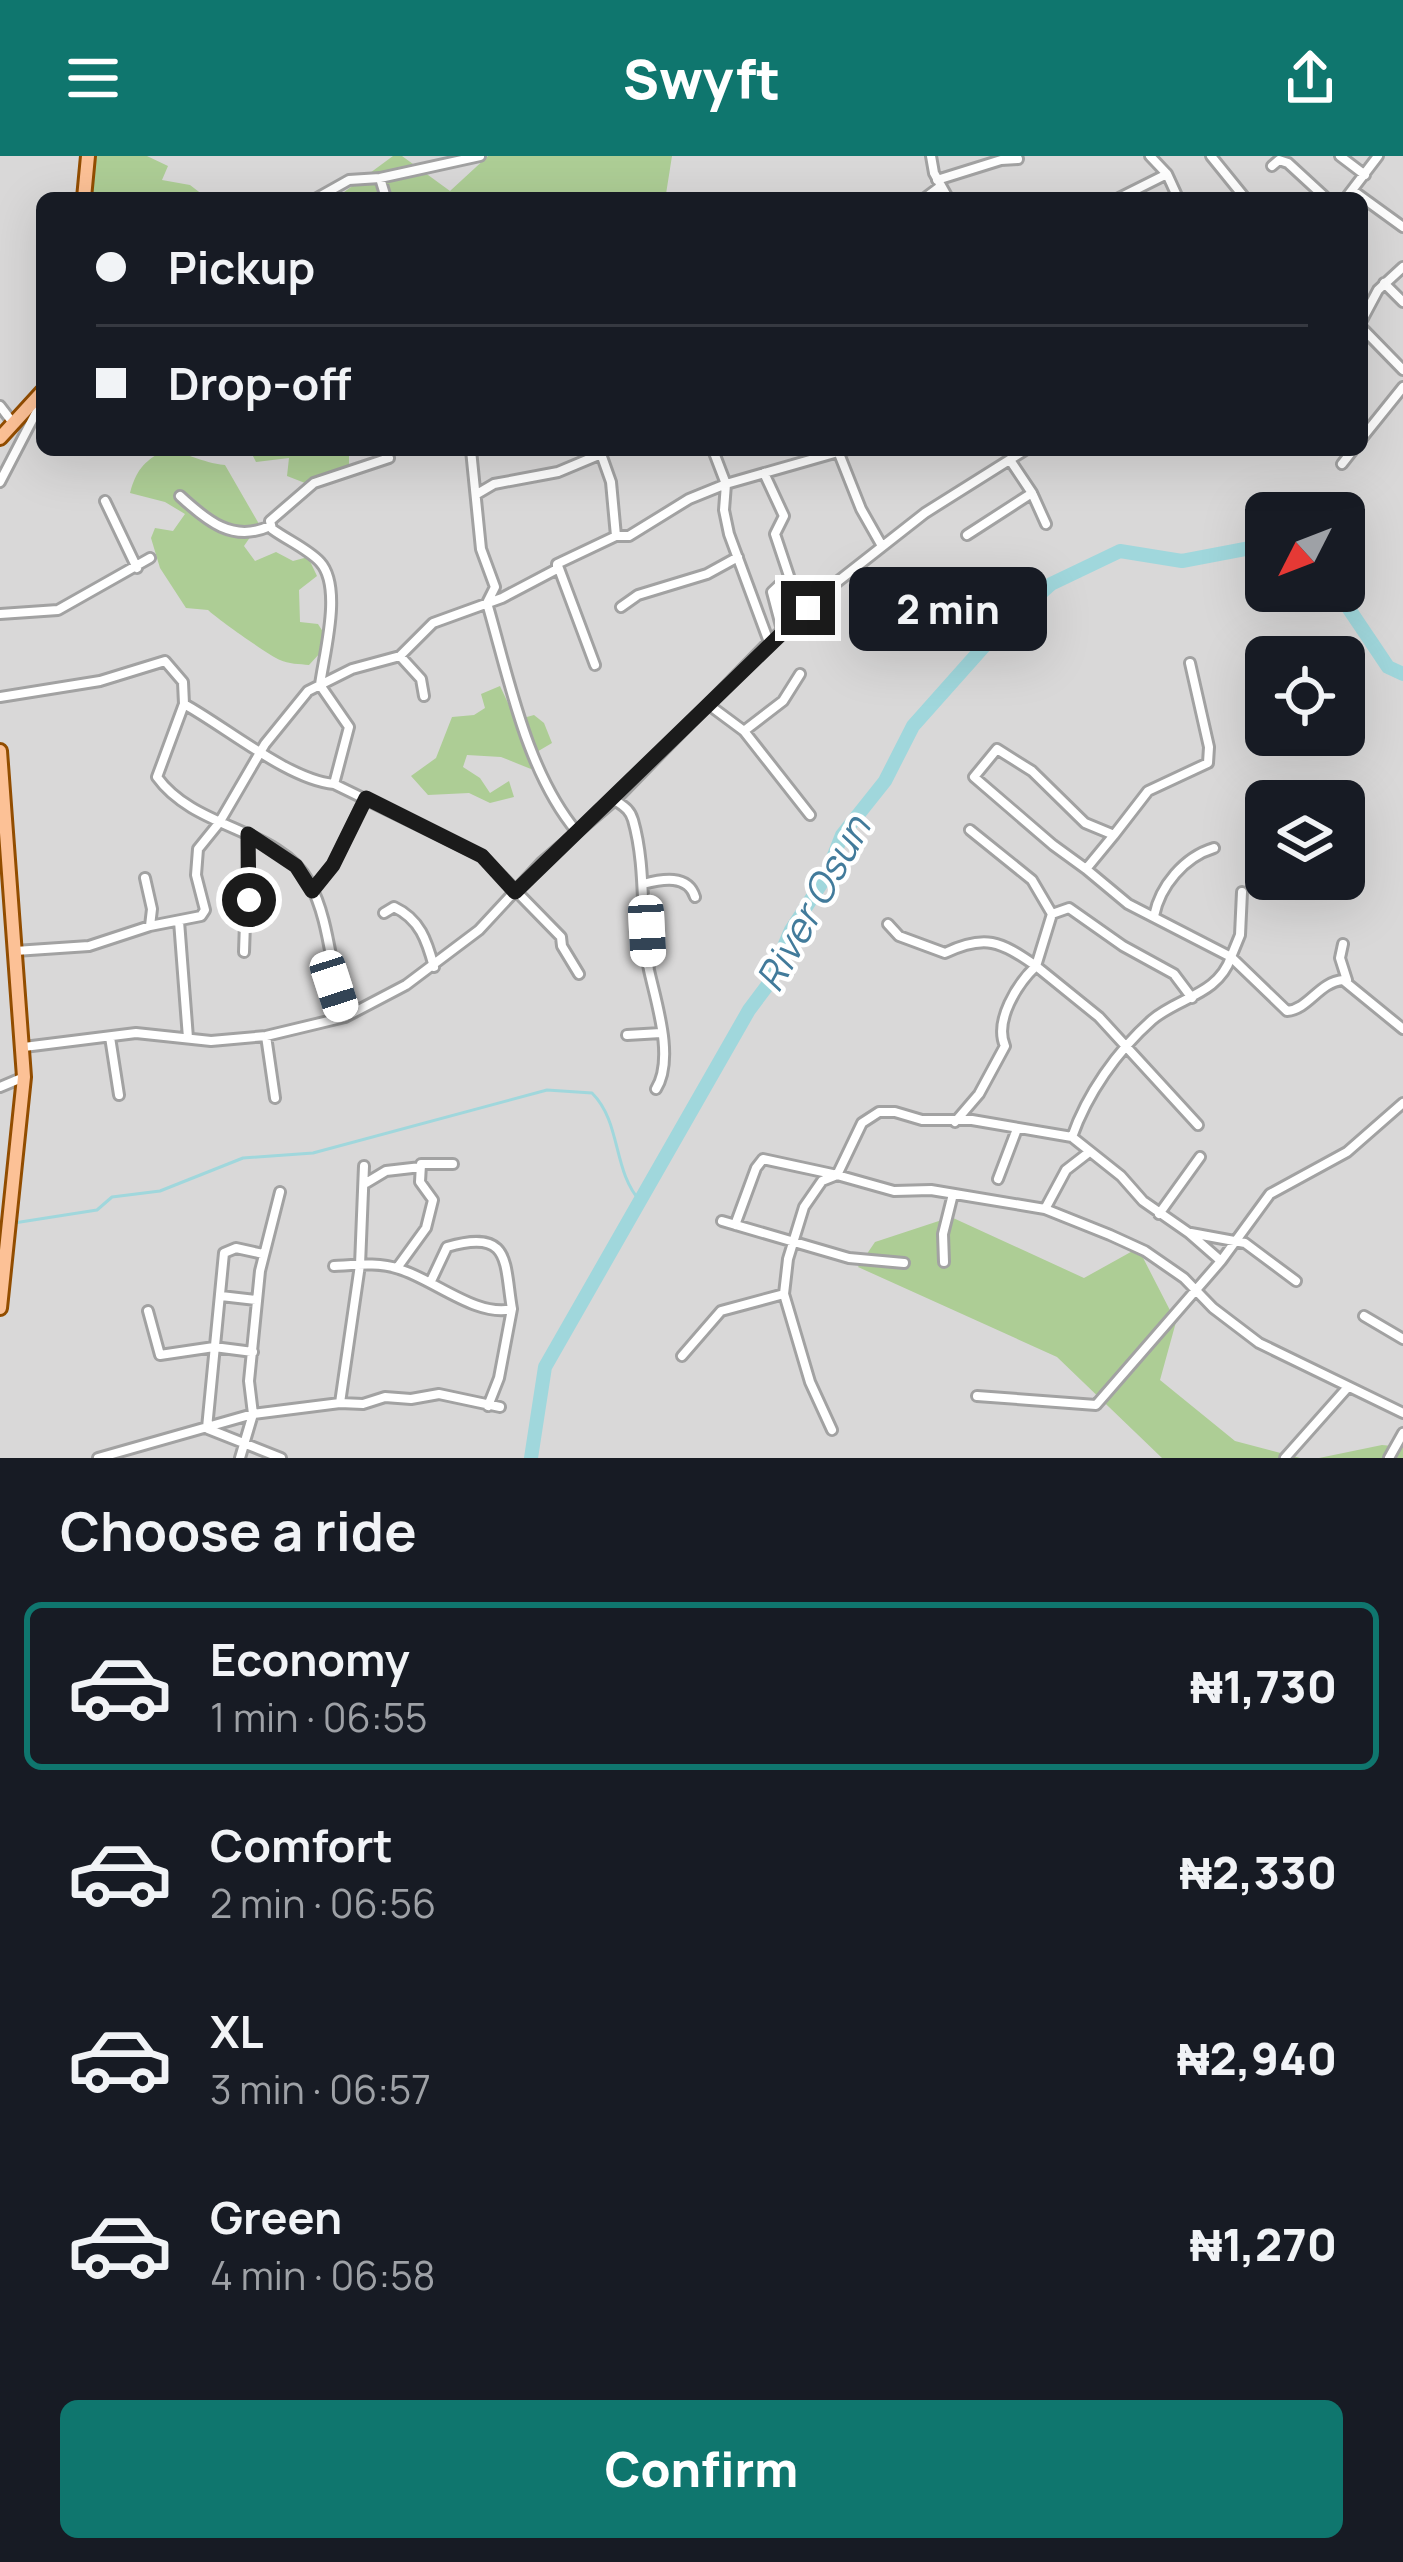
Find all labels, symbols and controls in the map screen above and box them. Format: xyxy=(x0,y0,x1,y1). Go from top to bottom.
text: Swyft xyxy=(623,41,780,115)
icon: menu xyxy=(60,45,126,111)
icon: share xyxy=(1277,45,1343,111)
text: Pickup xyxy=(168,236,315,298)
text: Drop-off xyxy=(168,352,351,414)
north arrow xyxy=(1245,492,1365,612)
map controls xyxy=(1245,492,1365,900)
callout: 2 min xyxy=(850,566,1048,650)
route end xyxy=(781,581,835,635)
text: 2 min xyxy=(896,582,1000,636)
button: locate xyxy=(1245,636,1365,756)
button: layers xyxy=(1245,780,1365,900)
water label: River Osun xyxy=(742,804,883,1000)
route start xyxy=(222,873,276,927)
car xyxy=(627,894,667,968)
car xyxy=(306,946,362,1026)
text: Choose a ride xyxy=(60,1493,417,1567)
text: Economy xyxy=(210,1628,410,1690)
icon: car xyxy=(66,1632,174,1740)
text: ₦1,730 xyxy=(1190,1655,1337,1717)
text: 1 min · 06:55 xyxy=(210,1690,427,1744)
text: Comfort xyxy=(210,1814,393,1876)
icon: car xyxy=(66,1818,174,1926)
text: ₦2,330 xyxy=(1180,1841,1337,1903)
text: 2 min · 06:56 xyxy=(210,1876,436,1930)
text: XL xyxy=(210,2000,264,2062)
icon: car xyxy=(66,2004,174,2112)
text: ₦2,940 xyxy=(1177,2027,1337,2089)
text: 3 min · 06:57 xyxy=(210,2062,431,2116)
text: Green xyxy=(210,2186,342,2248)
icon: car xyxy=(66,2190,174,2298)
text: ₦1,270 xyxy=(1190,2213,1337,2275)
text: 4 min · 06:58 xyxy=(210,2248,435,2302)
button: Confirm xyxy=(60,2400,1343,2538)

